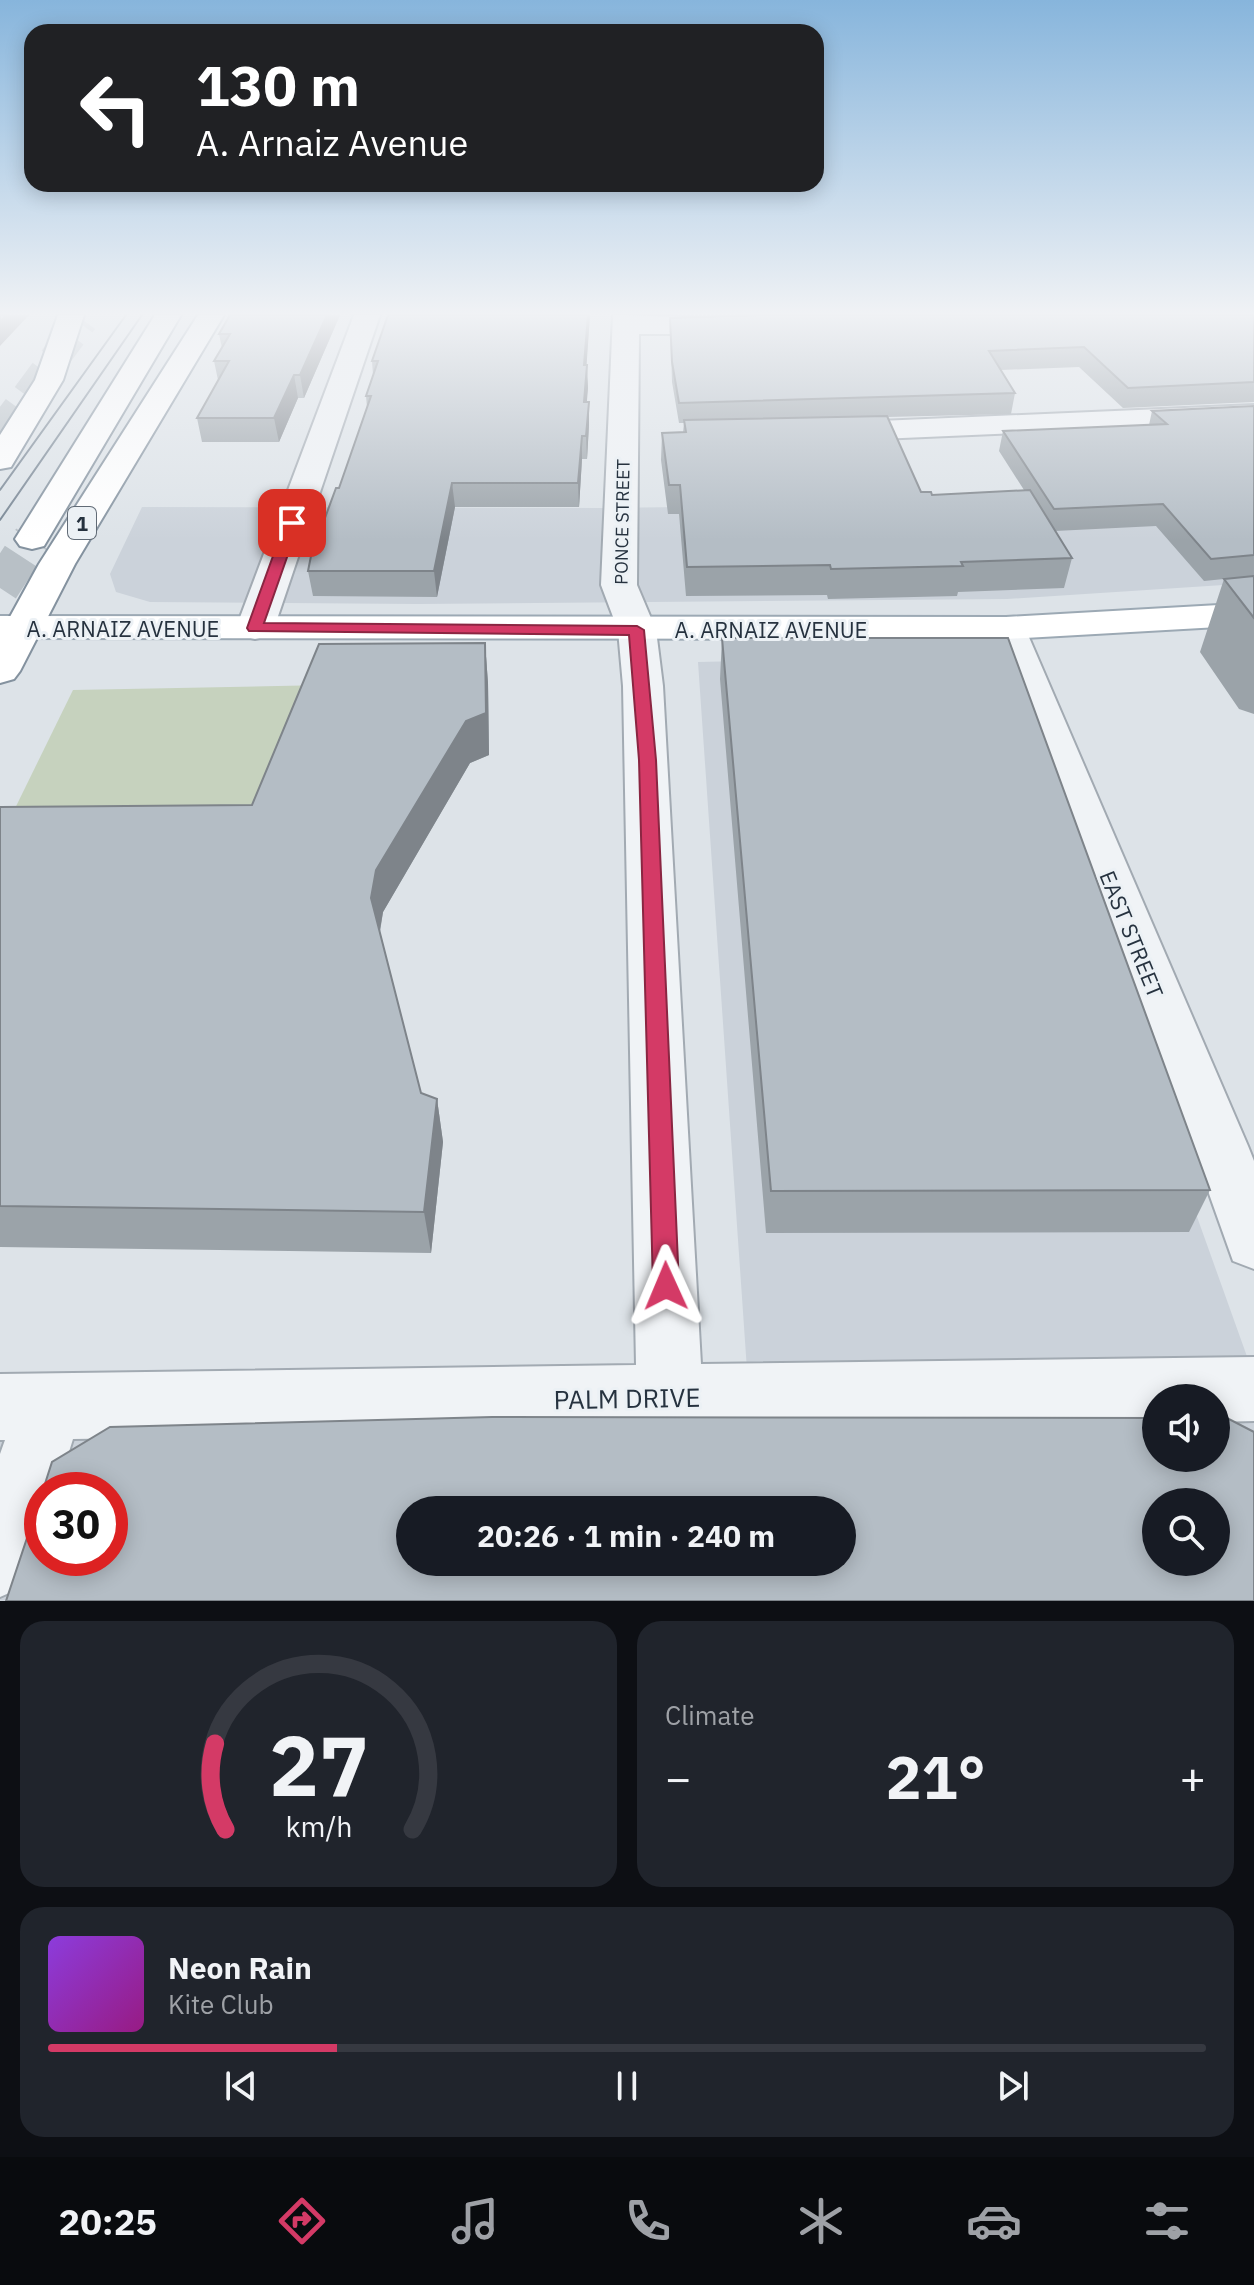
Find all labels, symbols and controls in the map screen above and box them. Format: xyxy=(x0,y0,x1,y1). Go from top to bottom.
text: 130 m xyxy=(196,49,360,121)
icon: left xyxy=(64,56,168,160)
text: A. Arnaiz Avenue xyxy=(196,119,468,166)
street label: PONCE STREET xyxy=(609,459,635,585)
pin xyxy=(258,489,326,557)
icon: arrive xyxy=(270,501,314,545)
road number: 1 xyxy=(68,507,96,539)
street label: A. ARNAIZ AVENUE xyxy=(27,614,219,643)
street label: A. ARNAIZ AVENUE xyxy=(675,615,867,644)
street label: EAST STREET xyxy=(1093,866,1171,1002)
position arrow xyxy=(624,1244,708,1328)
street label: PALM DRIVE xyxy=(553,1380,701,1416)
map controls xyxy=(1142,1384,1230,1576)
button: sound xyxy=(1142,1384,1230,1472)
speed limit sign: 30 xyxy=(24,1472,128,1576)
button: search xyxy=(1142,1488,1230,1576)
text: 20:26 · 1 min · 240 m xyxy=(477,1516,775,1555)
text: Climate xyxy=(665,1698,755,1732)
text: 27 xyxy=(269,1711,368,1819)
text: 21° xyxy=(885,1737,986,1816)
text: − xyxy=(665,1749,691,1806)
text: + xyxy=(1180,1749,1206,1806)
text: km/h xyxy=(285,1808,352,1845)
text: Neon Rain xyxy=(168,1948,312,1987)
text: Kite Club xyxy=(168,1987,273,2021)
icon: previous xyxy=(219,2064,263,2108)
icon: pause xyxy=(605,2064,649,2108)
icon: next xyxy=(991,2064,1035,2108)
icon: directions xyxy=(274,2193,330,2249)
icon: music xyxy=(447,2193,503,2249)
icon: phone xyxy=(620,2193,676,2249)
icon: climate xyxy=(793,2193,849,2249)
icon: car xyxy=(966,2193,1022,2249)
icon: filters xyxy=(1139,2193,1195,2249)
text: 20:25 xyxy=(59,2198,157,2245)

